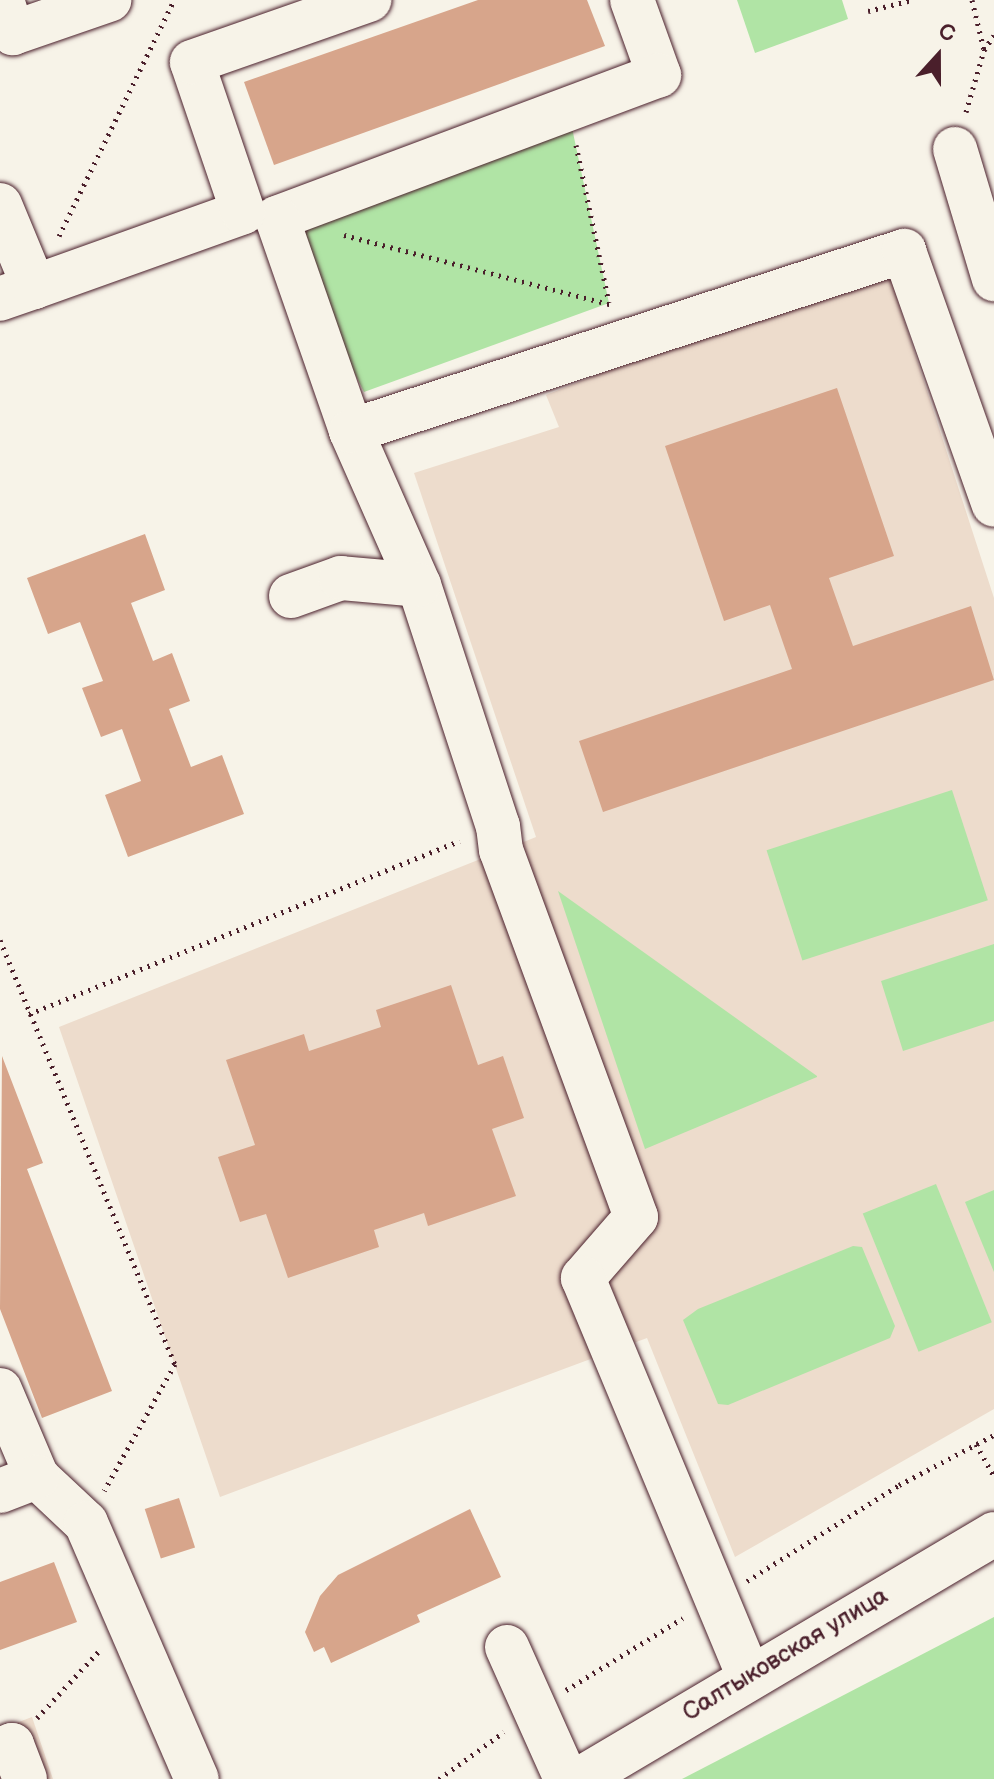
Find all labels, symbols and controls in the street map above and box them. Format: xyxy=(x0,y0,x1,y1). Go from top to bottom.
north arrow xyxy=(898,16,978,96)
text: С xyxy=(935,18,959,48)
street label: Салтыковская улица xyxy=(677,1581,893,1727)

